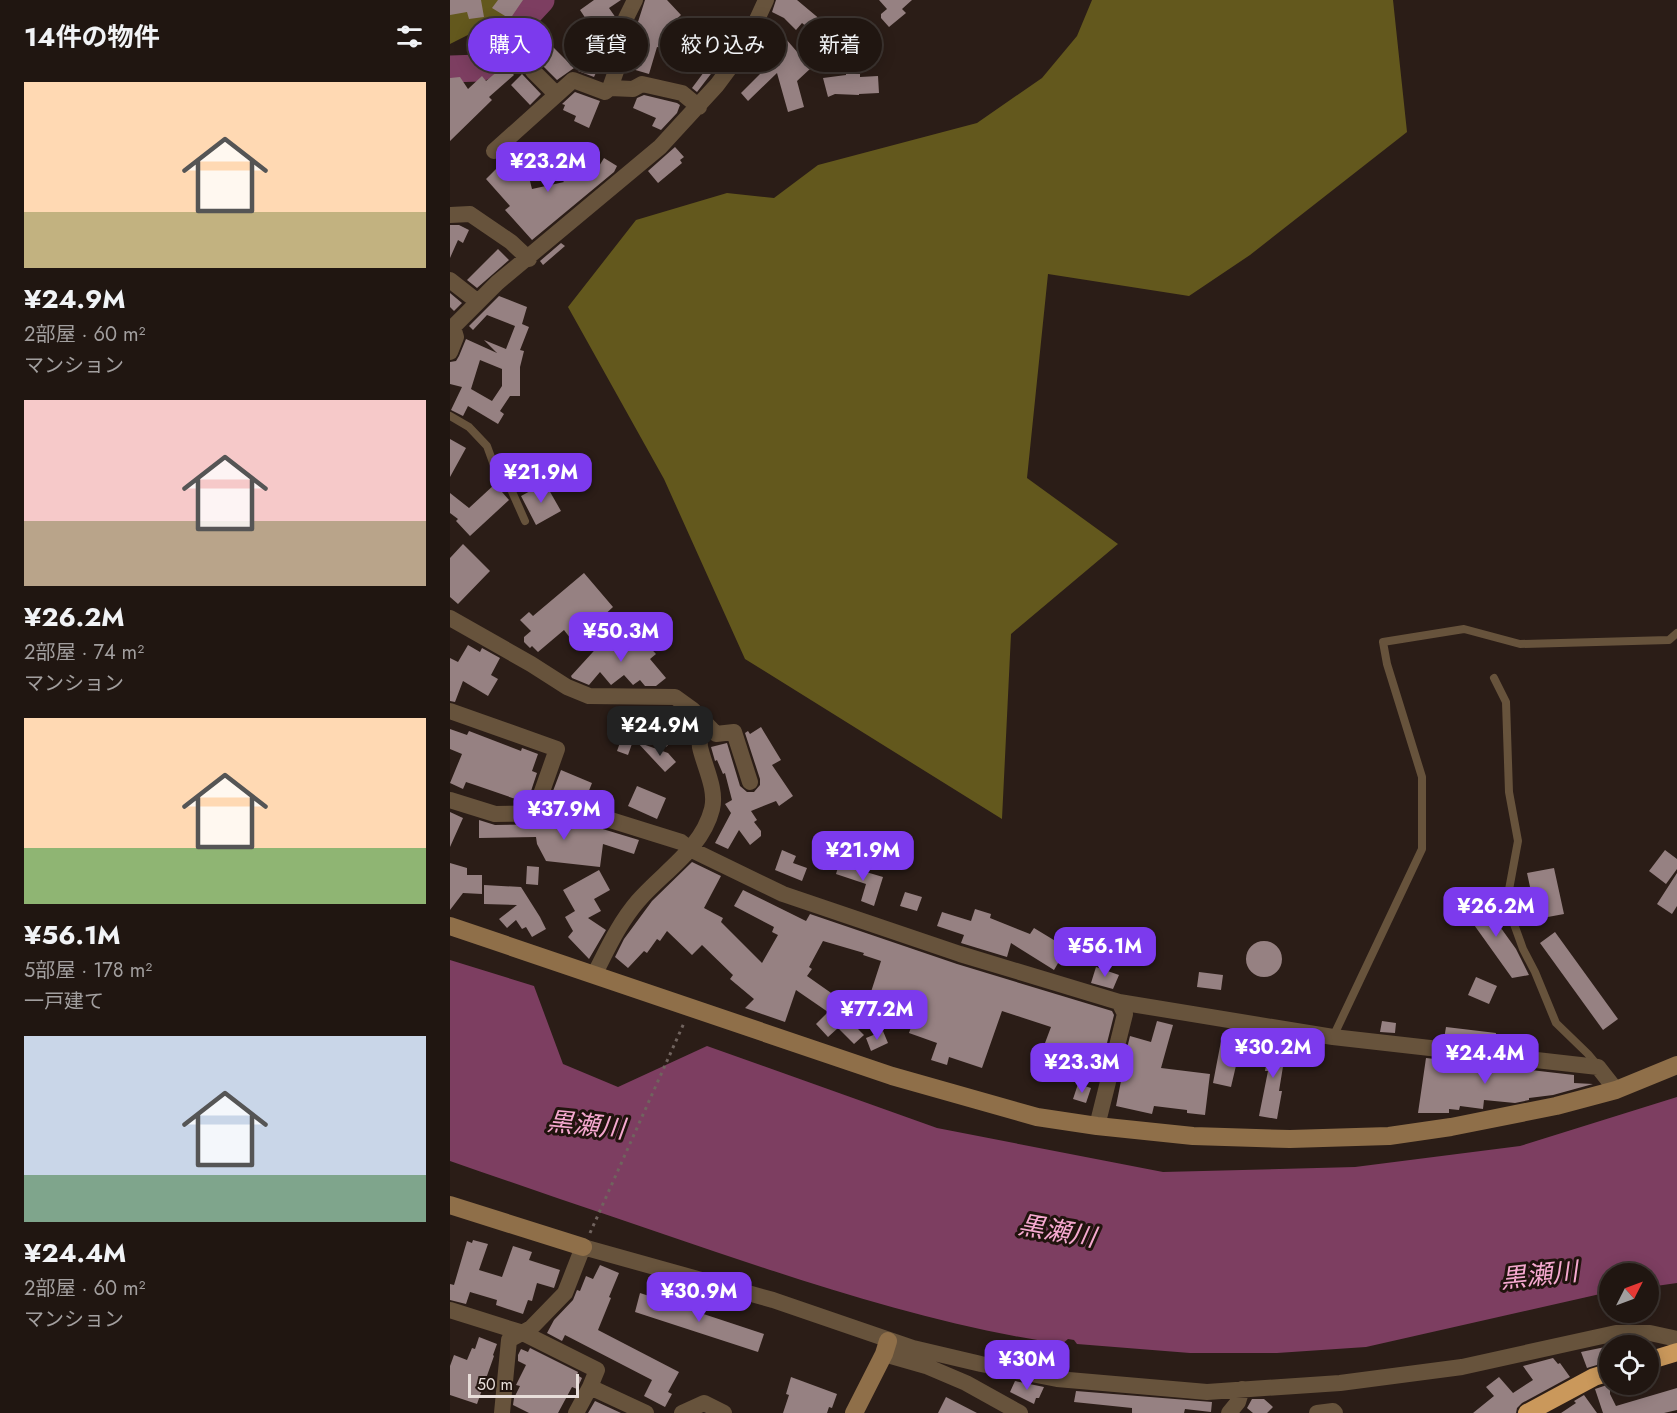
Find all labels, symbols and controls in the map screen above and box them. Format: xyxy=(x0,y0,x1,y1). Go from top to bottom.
text: 14件の物件 xyxy=(24,18,159,56)
chip: 購入 xyxy=(468,18,552,72)
chip: 賃貸 xyxy=(564,18,648,72)
chip: 絞り込み xyxy=(660,18,786,72)
chip: 新着 xyxy=(798,18,882,72)
icon: filters xyxy=(393,20,426,53)
icon: home xyxy=(171,121,279,229)
pin: ¥23.2M xyxy=(499,142,597,193)
text: ¥23.2M xyxy=(510,147,586,176)
text: ¥24.9M xyxy=(24,280,126,318)
text: 2部屋 · 60 m² xyxy=(24,320,145,349)
text: マンション xyxy=(24,351,124,380)
icon: home xyxy=(171,439,279,547)
pin: ¥21.9M xyxy=(492,453,590,504)
text: ¥21.9M xyxy=(504,458,578,487)
text: ¥26.2M xyxy=(24,598,124,636)
pin: ¥50.3M xyxy=(572,612,670,663)
text: ¥50.3M xyxy=(583,617,659,646)
text: 2部屋 · 74 m² xyxy=(24,638,144,667)
text: マンション xyxy=(24,669,124,698)
pin: ¥24.9M xyxy=(611,706,709,757)
text: ¥24.9M xyxy=(621,711,699,740)
icon: home xyxy=(171,757,279,865)
pin: ¥37.9M xyxy=(515,790,613,841)
text: ¥37.9M xyxy=(527,795,601,824)
pin: ¥21.9M xyxy=(814,831,912,882)
text: ¥21.9M xyxy=(826,836,900,865)
pin: ¥26.2M xyxy=(1447,887,1545,938)
text: ¥26.2M xyxy=(1457,892,1535,921)
text: ¥56.1M xyxy=(24,916,120,954)
pin: ¥56.1M xyxy=(1056,927,1154,978)
text: ¥56.1M xyxy=(1068,932,1142,961)
text: 5部屋 · 178 m² xyxy=(24,956,152,985)
text: 一戸建て xyxy=(24,987,104,1016)
pin: ¥77.2M xyxy=(828,990,926,1041)
text: ¥77.2M xyxy=(841,995,913,1024)
pin: ¥30.2M xyxy=(1224,1028,1322,1079)
text: ¥30.2M xyxy=(1235,1033,1311,1062)
pin: ¥24.4M xyxy=(1436,1034,1534,1085)
text: ¥24.4M xyxy=(1446,1039,1524,1068)
pin: ¥23.3M xyxy=(1033,1043,1131,1094)
text: ¥23.3M xyxy=(1044,1048,1120,1077)
icon: home xyxy=(171,1075,279,1183)
water label: 黒瀬川 xyxy=(545,1102,630,1148)
water label: 黒瀬川 xyxy=(1015,1206,1102,1257)
text: ¥24.4M xyxy=(24,1234,126,1272)
water label: 黒瀬川 xyxy=(1498,1252,1583,1298)
north arrow xyxy=(1599,1263,1659,1323)
map controls xyxy=(1599,1263,1659,1395)
pin: ¥30.9M xyxy=(650,1272,748,1323)
text: 2部屋 · 60 m² xyxy=(24,1274,145,1303)
text: ¥30.9M xyxy=(661,1277,737,1306)
text: マンション xyxy=(24,1305,124,1334)
button: locate xyxy=(1599,1335,1659,1395)
pin: ¥30M xyxy=(991,1340,1063,1391)
text: ¥30M xyxy=(999,1345,1055,1374)
scale bar xyxy=(468,1371,579,1398)
text: 50 m xyxy=(477,1373,513,1396)

